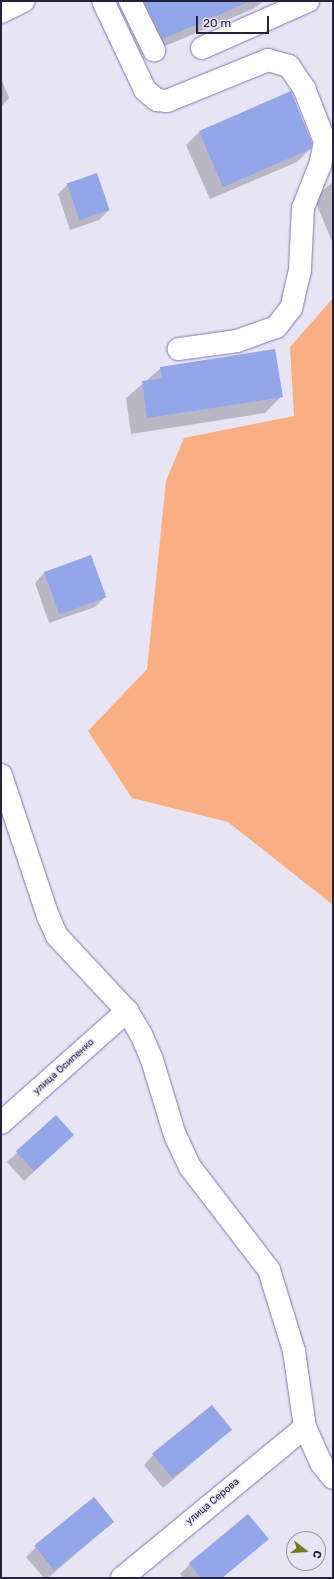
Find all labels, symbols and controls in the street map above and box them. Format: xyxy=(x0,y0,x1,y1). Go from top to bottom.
scale bar xyxy=(198,8,271,34)
text: 20 m xyxy=(203,16,231,30)
street label: улица Осипенко xyxy=(31,1036,97,1098)
street label: улица Серова xyxy=(184,1476,242,1528)
north arrow xyxy=(286,1531,326,1571)
text: С xyxy=(310,1549,324,1560)

